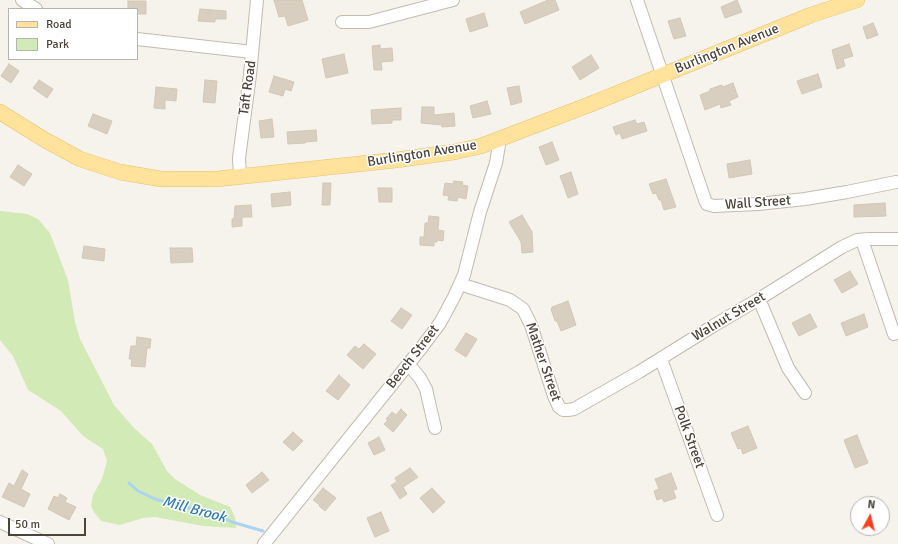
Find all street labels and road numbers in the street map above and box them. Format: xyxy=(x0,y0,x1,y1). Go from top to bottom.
street label: Burlington Avenue xyxy=(673,20,781,78)
street label: Taft Road xyxy=(236,60,260,116)
street label: Burlington Avenue xyxy=(366,137,478,171)
street label: Wall Street xyxy=(724,192,792,214)
street label: Walnut Street xyxy=(689,289,769,345)
street label: Mather Street xyxy=(522,320,564,404)
street label: Beech Street xyxy=(383,322,443,392)
street label: Polk Street xyxy=(670,403,708,471)

